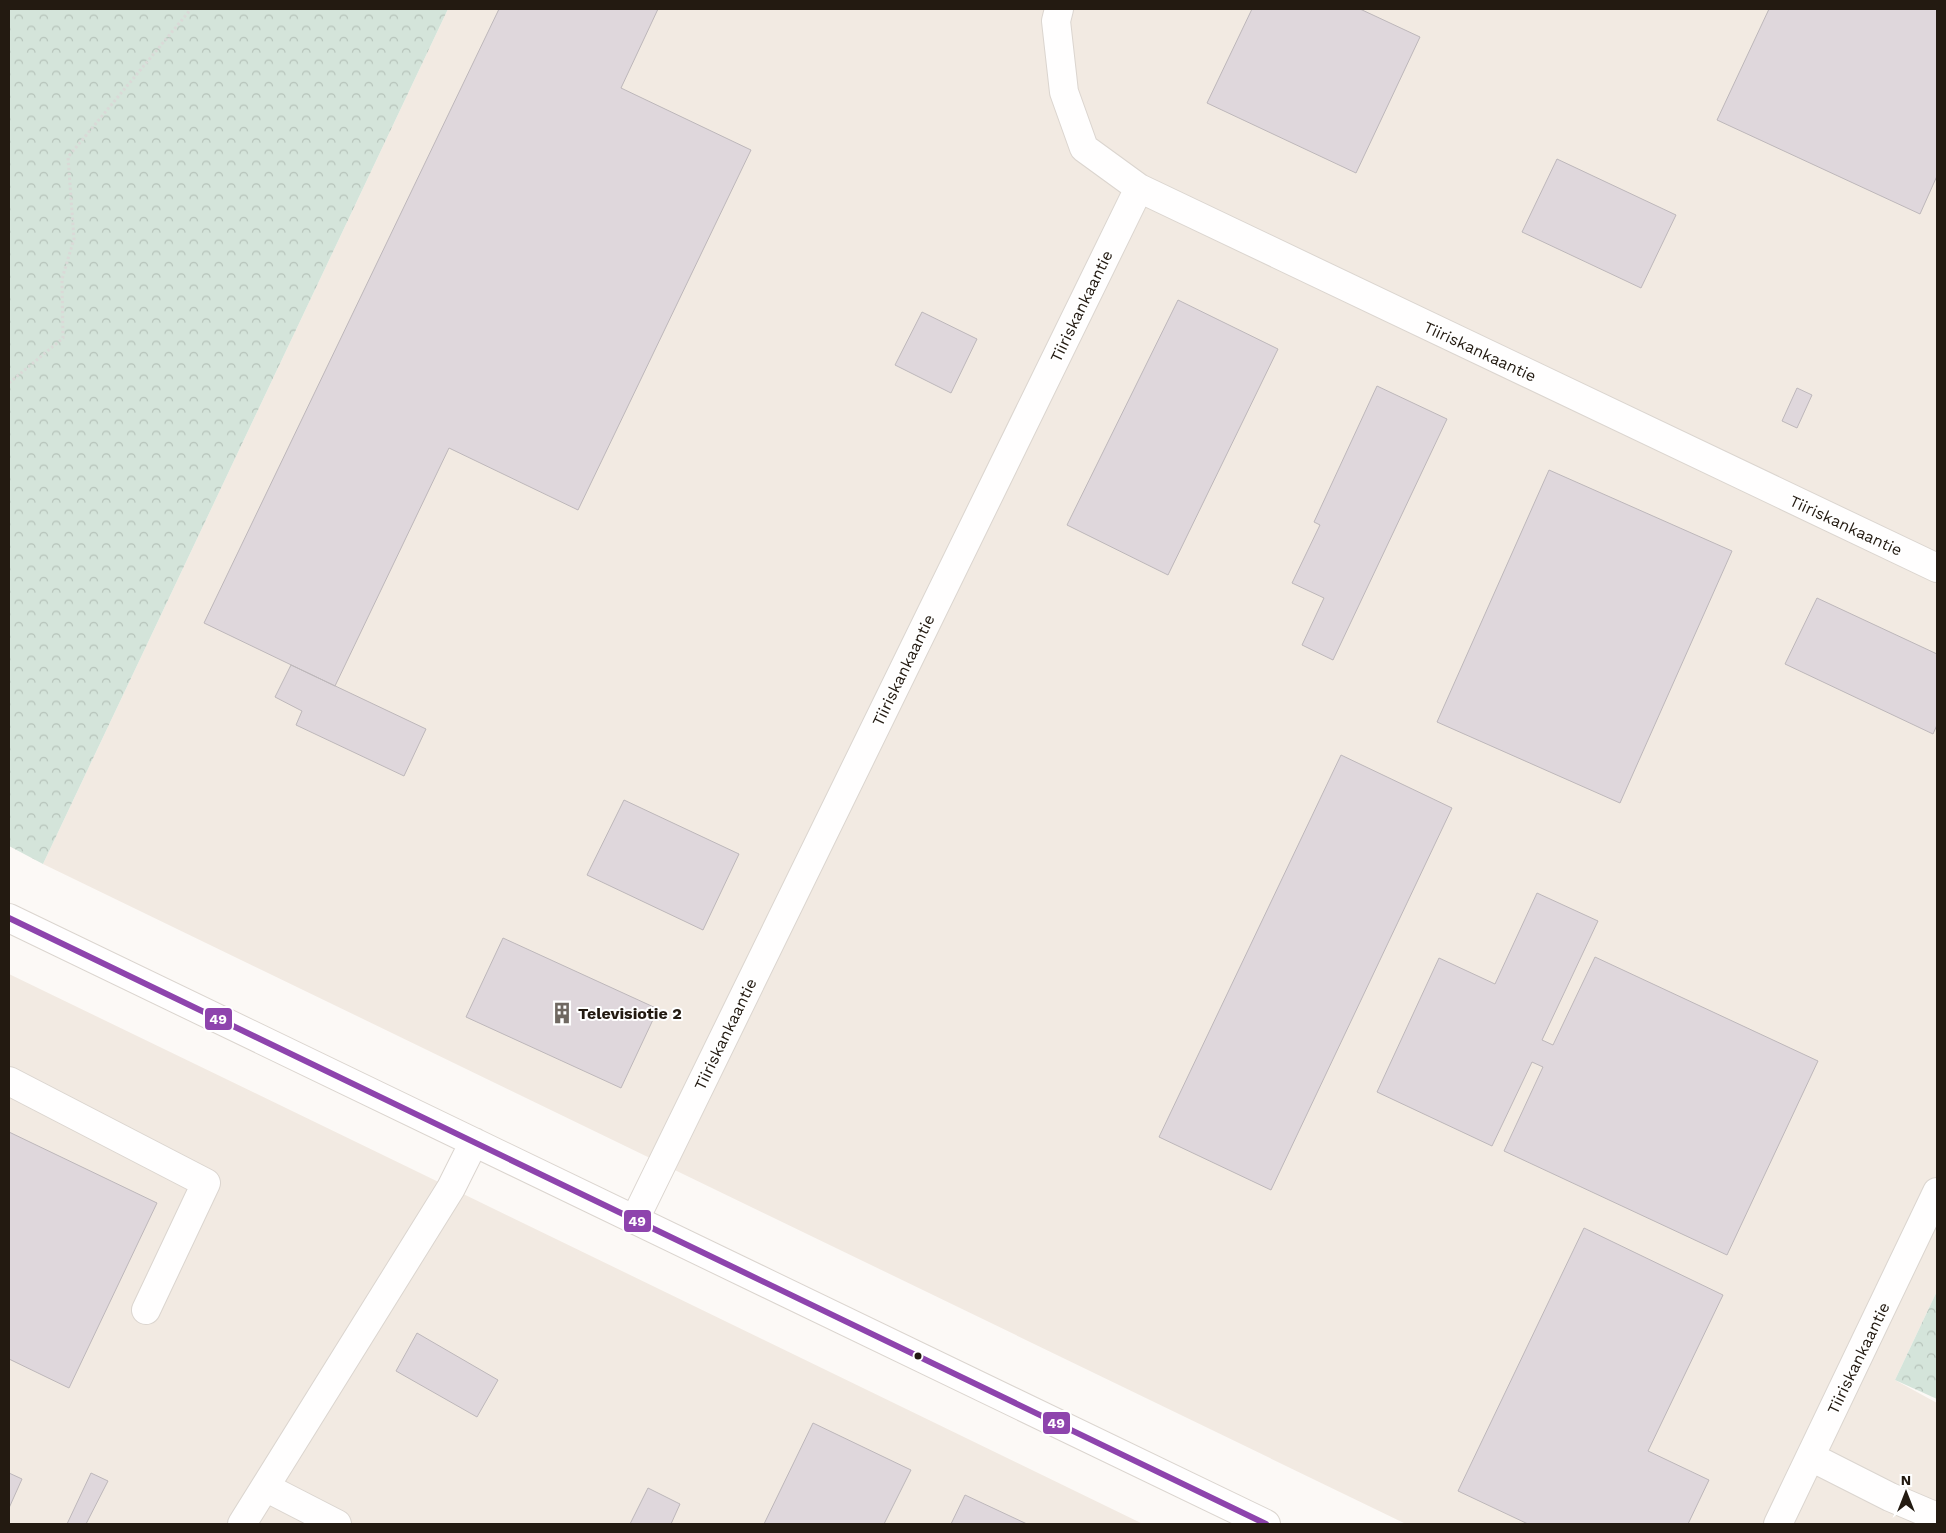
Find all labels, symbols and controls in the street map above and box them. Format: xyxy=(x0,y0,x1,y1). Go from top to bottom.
street label: Tiiriskankaantie xyxy=(1046,247,1117,365)
street label: Tiiriskankaantie xyxy=(1420,317,1539,386)
street label: Tiiriskankaantie xyxy=(1786,491,1905,560)
street label: Tiiriskankaantie xyxy=(868,611,939,729)
street label: Tiiriskankaantie xyxy=(690,975,761,1093)
building icon: Televisiotie 2 xyxy=(549,1000,575,1026)
place label: Televisiotie 2 xyxy=(578,1004,682,1023)
line badge: 49 xyxy=(204,1007,233,1031)
text: 49 xyxy=(209,1011,227,1027)
line badge: 49 xyxy=(623,1209,652,1233)
text: 49 xyxy=(628,1213,646,1229)
street label: Tiiriskankaantie xyxy=(1823,1299,1894,1417)
unlabelled marker xyxy=(913,1351,923,1361)
line badge: 49 xyxy=(1042,1411,1071,1435)
text: 49 xyxy=(1047,1415,1065,1431)
north arrow xyxy=(1881,1468,1931,1518)
text: N xyxy=(1901,1472,1911,1488)

